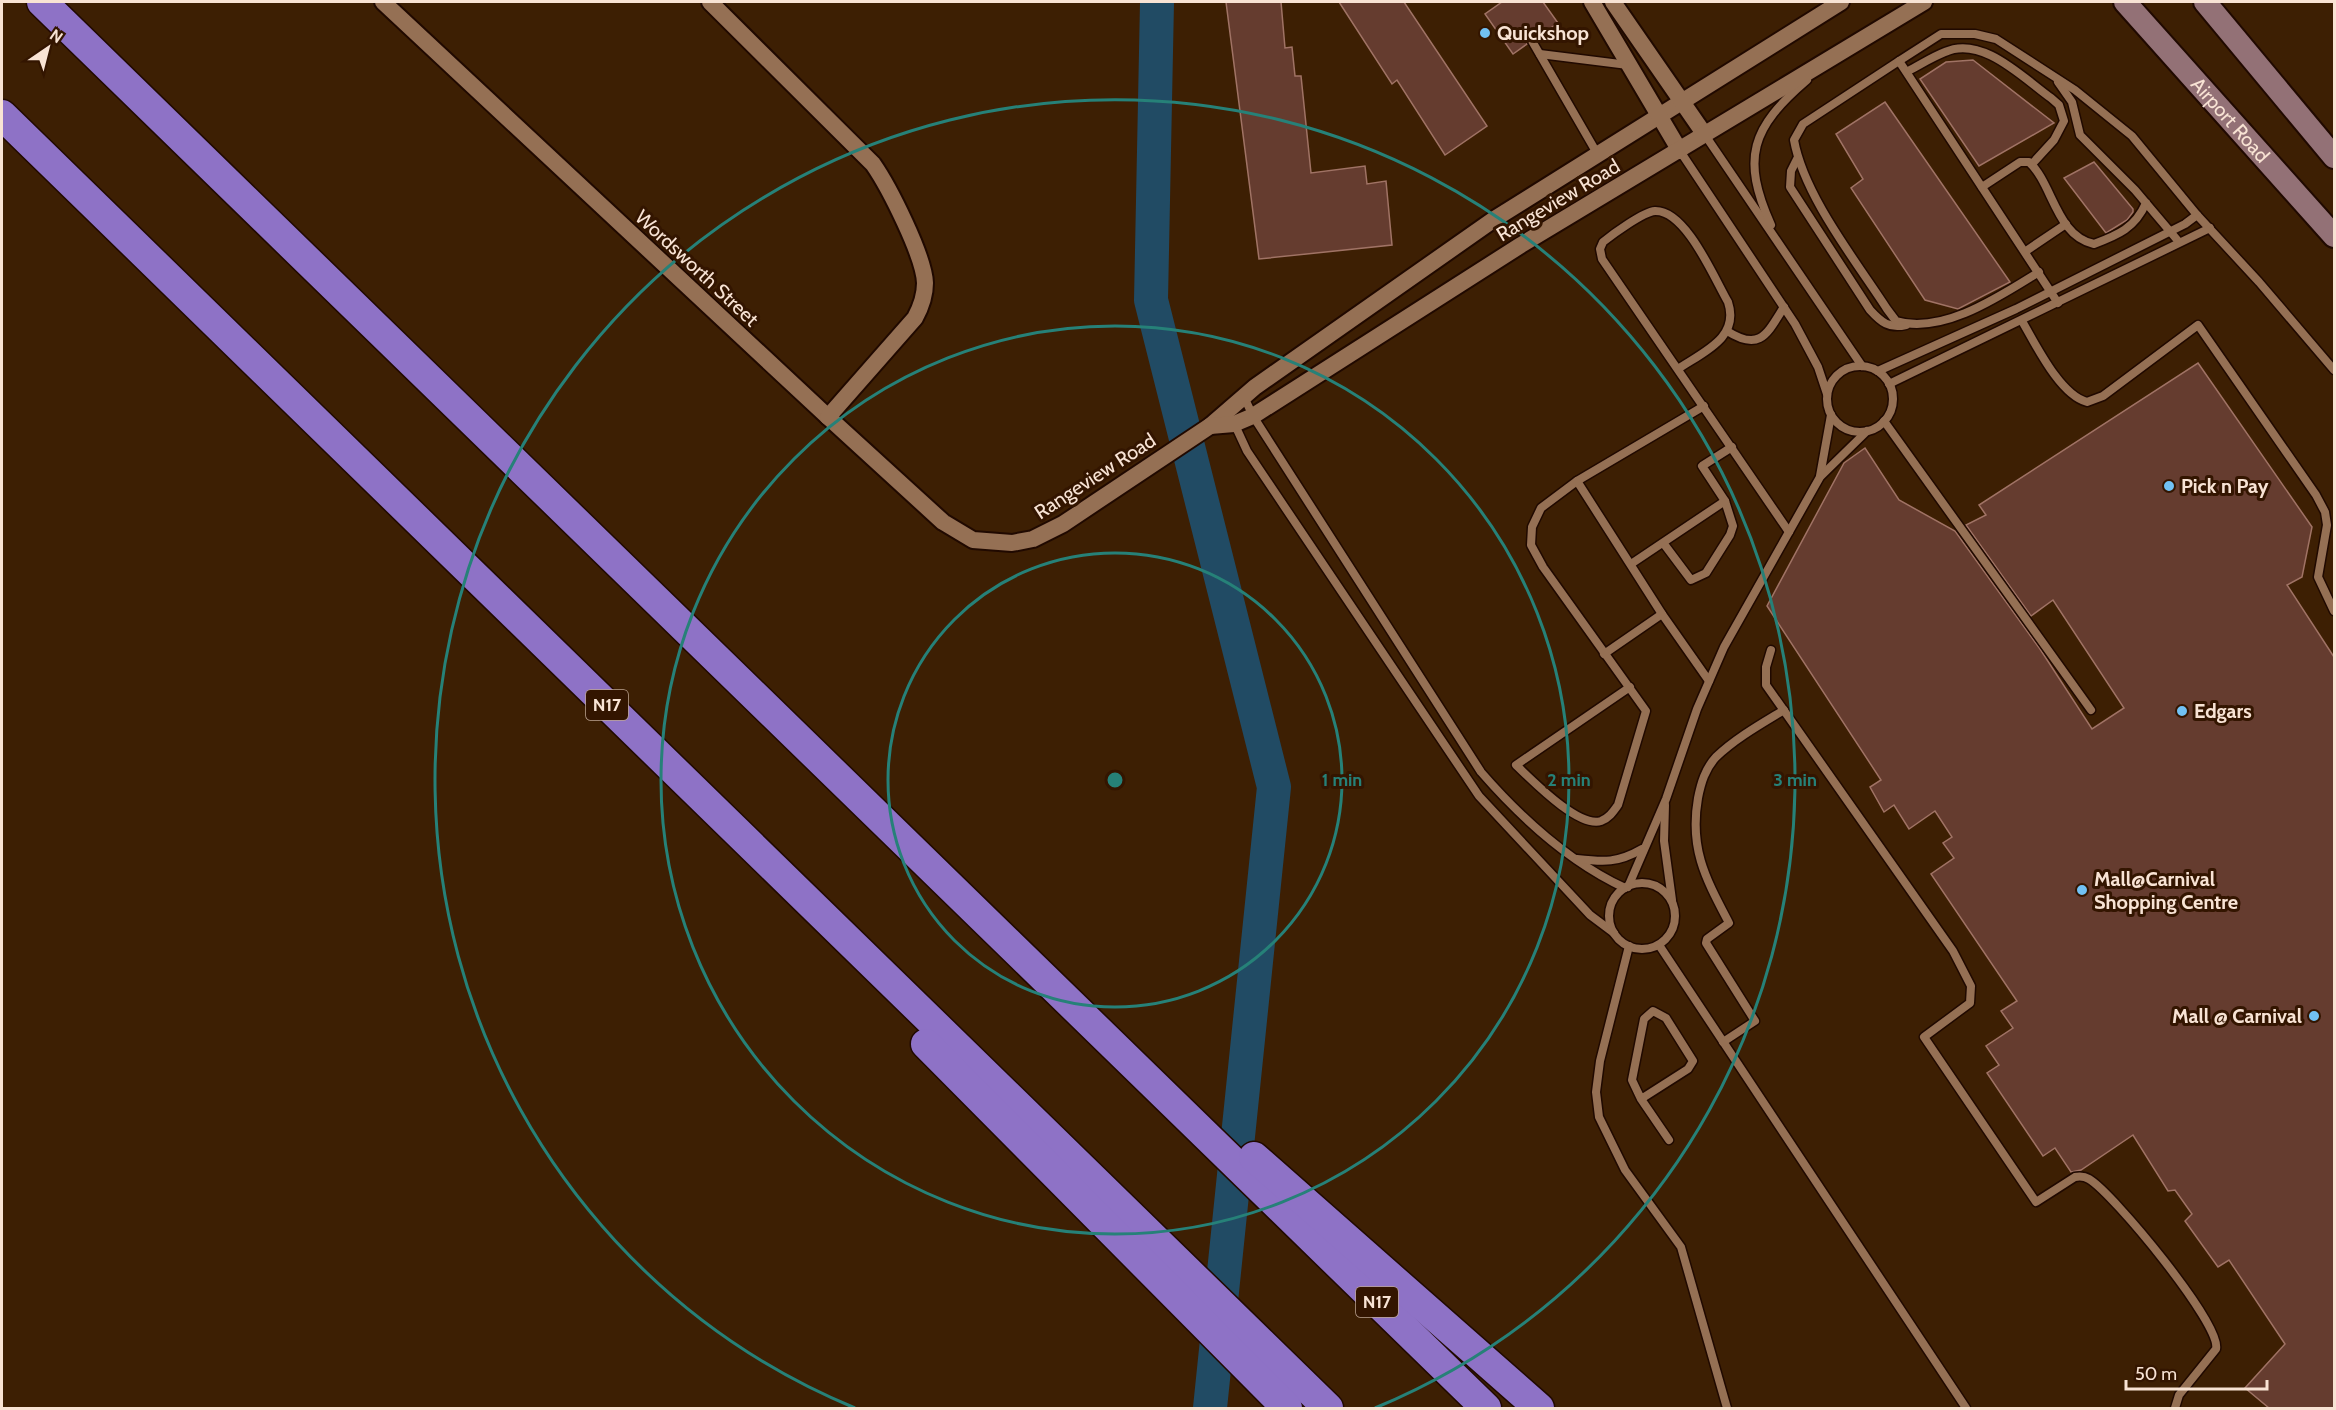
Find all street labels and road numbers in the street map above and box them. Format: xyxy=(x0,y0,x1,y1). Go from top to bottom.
street label: Airport Road xyxy=(2186,72,2275,167)
street label: Rangeview Road xyxy=(1492,154,1624,246)
street label: Wordsworth Street xyxy=(630,205,764,331)
street label: Rangeview Road xyxy=(1030,428,1160,524)
road number: N17 xyxy=(586,690,628,720)
road number: N17 xyxy=(1356,1287,1398,1317)

